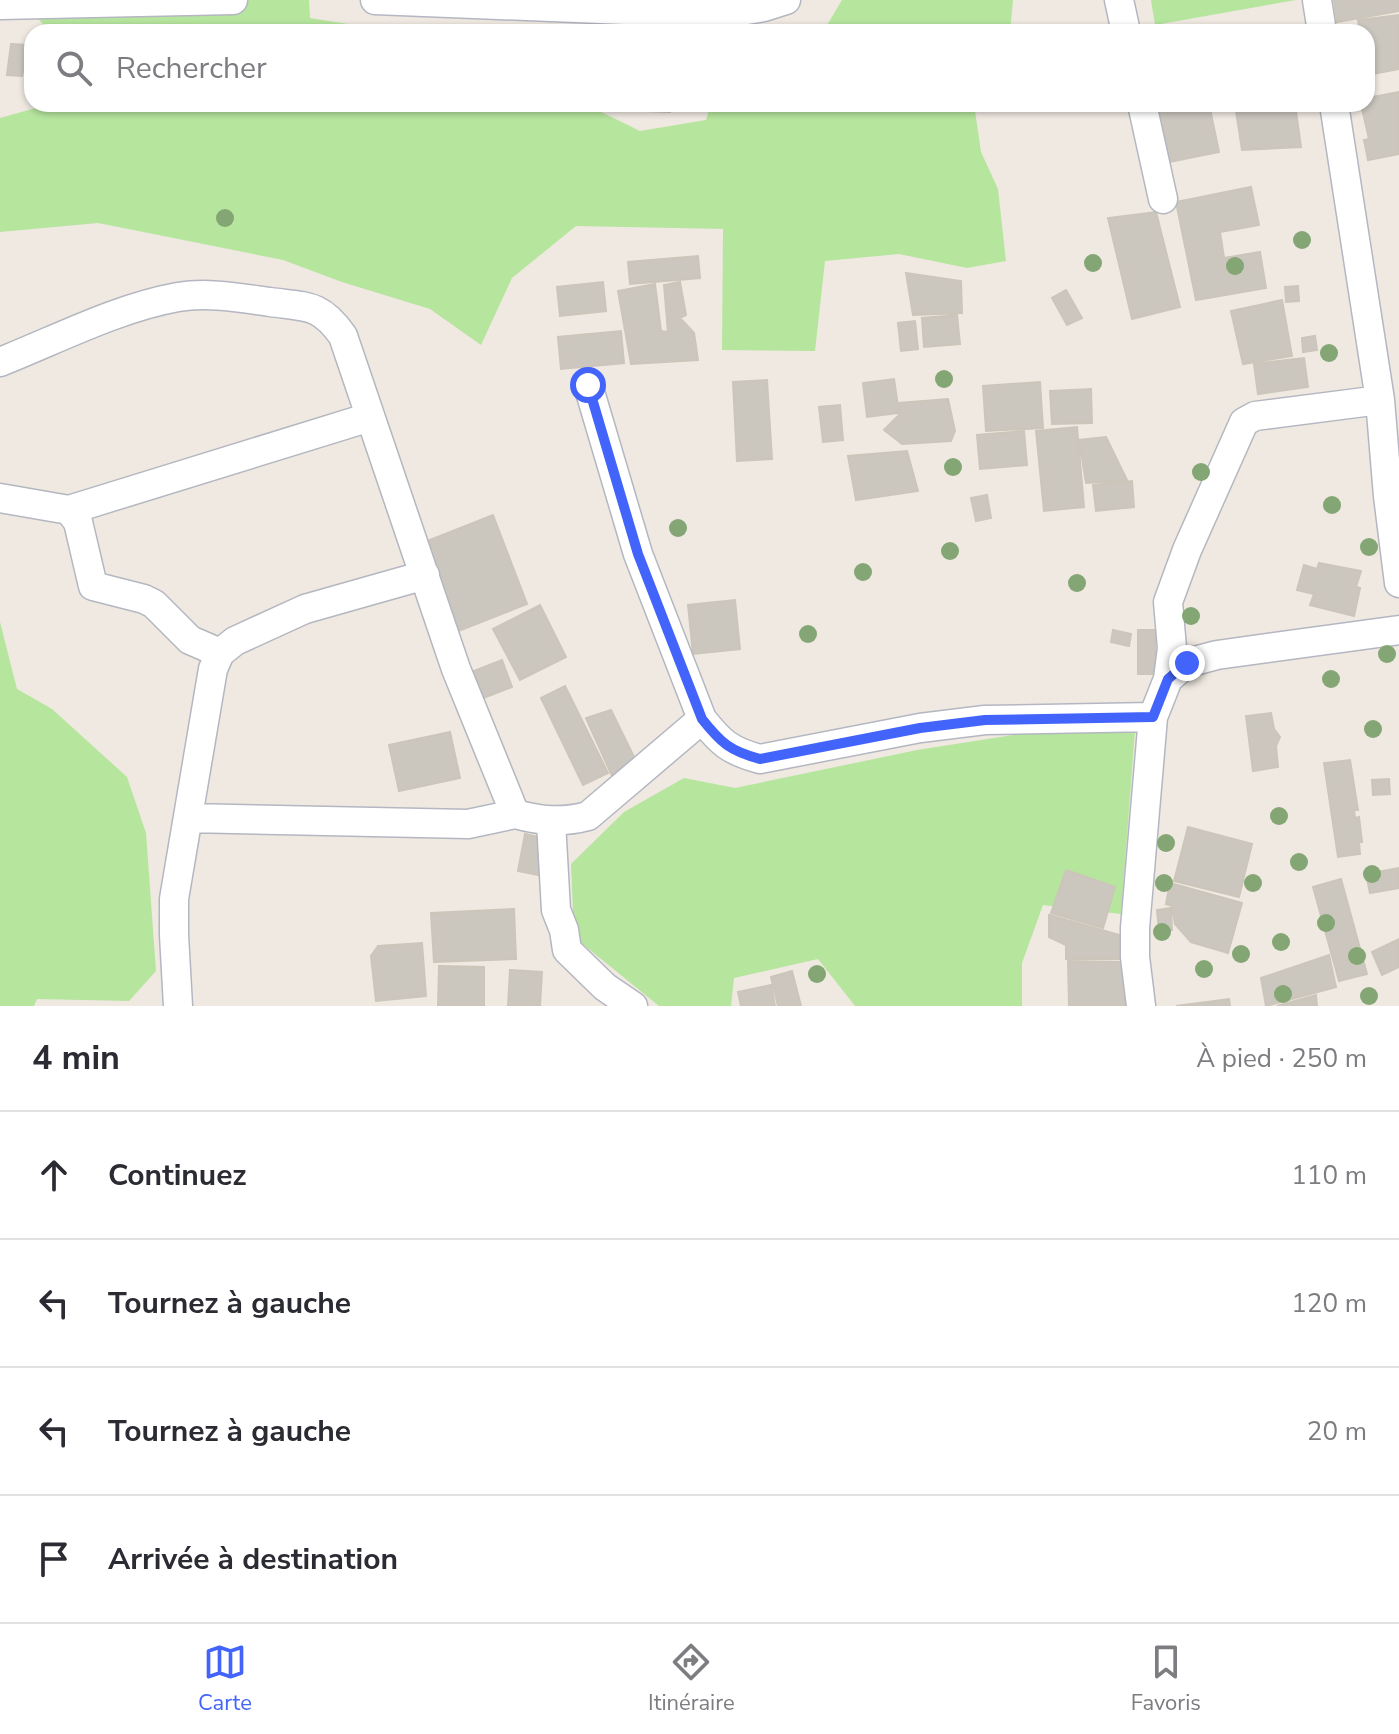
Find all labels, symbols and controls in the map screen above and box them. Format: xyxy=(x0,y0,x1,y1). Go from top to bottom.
search box xyxy=(24,24,1375,112)
icon: search xyxy=(52,46,96,90)
text: Rechercher xyxy=(116,48,267,89)
route start xyxy=(570,367,606,403)
route end xyxy=(1169,645,1205,681)
text: 4 min xyxy=(32,1035,120,1081)
text: À pied · 250 m xyxy=(1196,1041,1367,1076)
icon: ahead xyxy=(32,1153,76,1197)
text: Continuez xyxy=(108,1155,247,1196)
text: 110 m xyxy=(1291,1158,1367,1193)
icon: left xyxy=(32,1281,76,1325)
text: Tournez à gauche xyxy=(108,1283,351,1324)
text: 120 m xyxy=(1291,1286,1367,1321)
icon: left xyxy=(32,1409,76,1453)
text: Tournez à gauche xyxy=(108,1411,351,1452)
text: 20 m xyxy=(1307,1414,1367,1449)
icon: arrive xyxy=(32,1537,76,1581)
text: Arrivée à destination xyxy=(108,1539,398,1580)
tab: Carte xyxy=(198,1640,252,1718)
tab: Itinéraire xyxy=(648,1640,735,1718)
tab: Favoris xyxy=(1131,1640,1201,1718)

